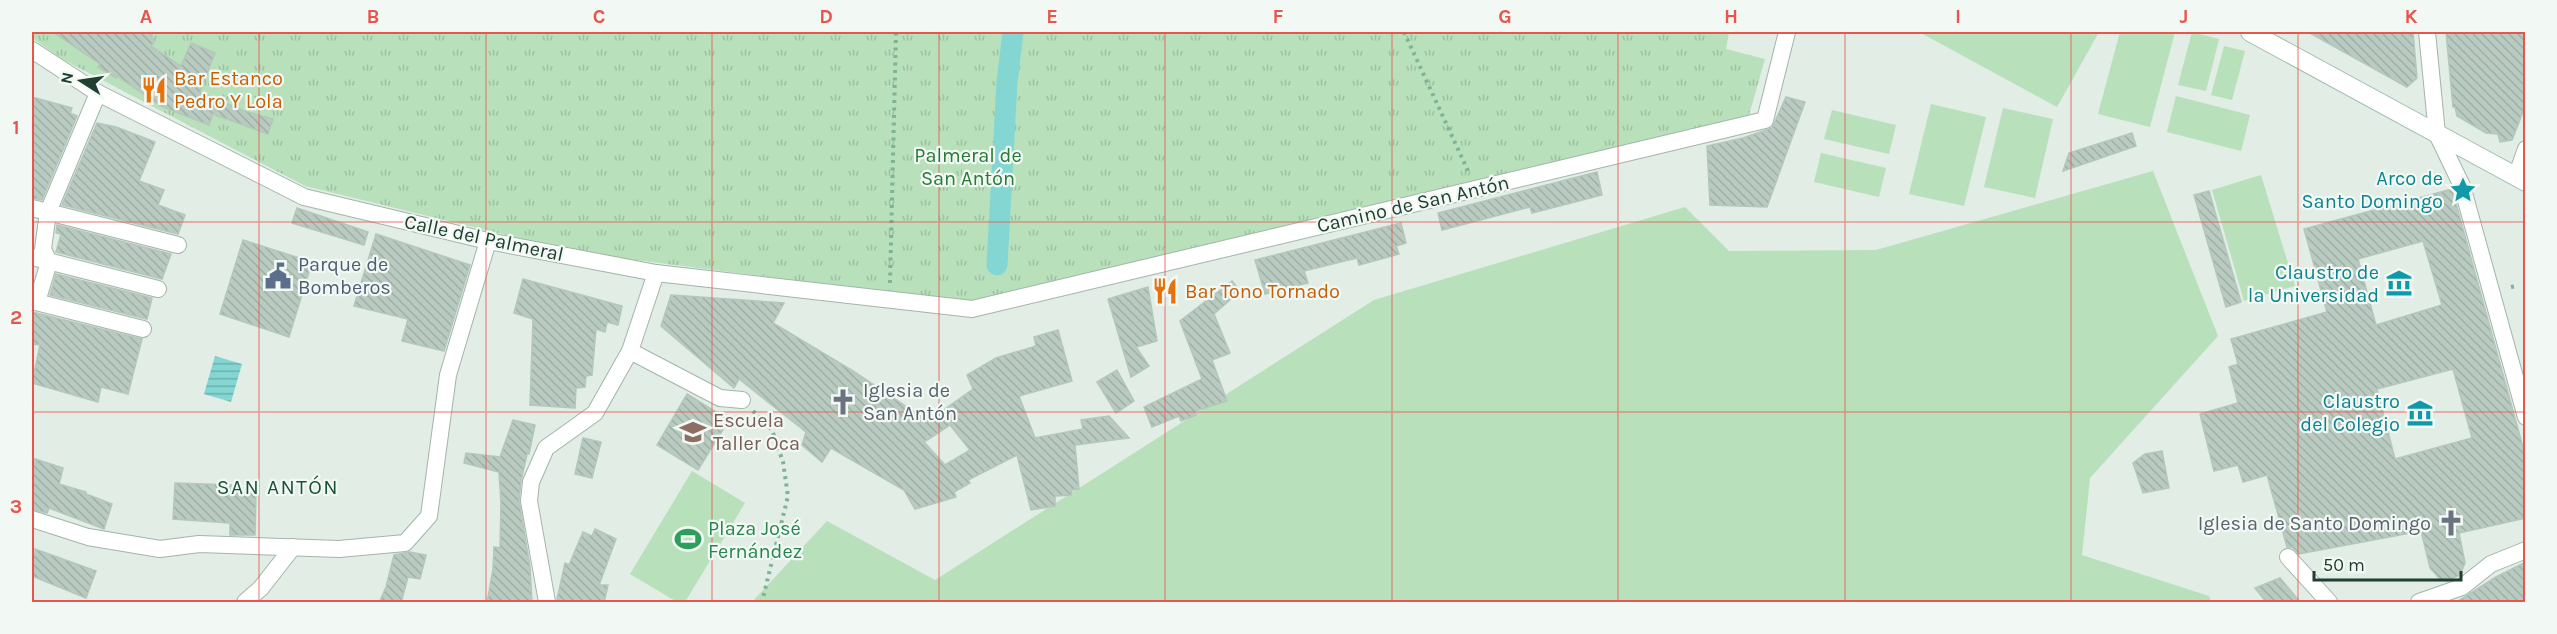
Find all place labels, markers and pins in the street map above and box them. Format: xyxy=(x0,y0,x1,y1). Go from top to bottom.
place label: Bar Estanco Pedro Y Lola xyxy=(174,67,283,113)
restaurant icon: Bar Estanco Pedro Y Lola xyxy=(139,75,169,105)
place label: Arco de Santo Domingo xyxy=(2302,167,2443,213)
place icon: Arco de Santo Domingo xyxy=(2448,175,2478,205)
place label: Parque de Bomberos xyxy=(298,253,391,299)
public building icon: Parque de Bomberos xyxy=(263,261,293,291)
place label: Claustro de la Universidad xyxy=(2248,261,2379,307)
museum icon: Claustro de la Universidad xyxy=(2384,268,2414,298)
restaurant icon: Bar Tono Tornado xyxy=(1150,276,1180,306)
place label: Bar Tono Tornado xyxy=(1185,280,1340,303)
place label: Iglesia de San Antón xyxy=(863,379,957,425)
church icon: Iglesia de San Antón xyxy=(828,387,858,417)
place label: Claustro del Colegio xyxy=(2300,390,2400,436)
museum icon: Claustro del Colegio xyxy=(2405,398,2435,428)
place label: Escuela Taller Oca xyxy=(713,409,800,455)
school or university icon: Escuela Taller Oca xyxy=(678,417,708,447)
church icon: Iglesia de Santo Domingo xyxy=(2436,508,2466,538)
place label: Iglesia de Santo Domingo xyxy=(2198,512,2431,535)
place label: Plaza José Fernández xyxy=(708,517,802,563)
sports icon: Plaza José Fernández xyxy=(673,524,703,554)

